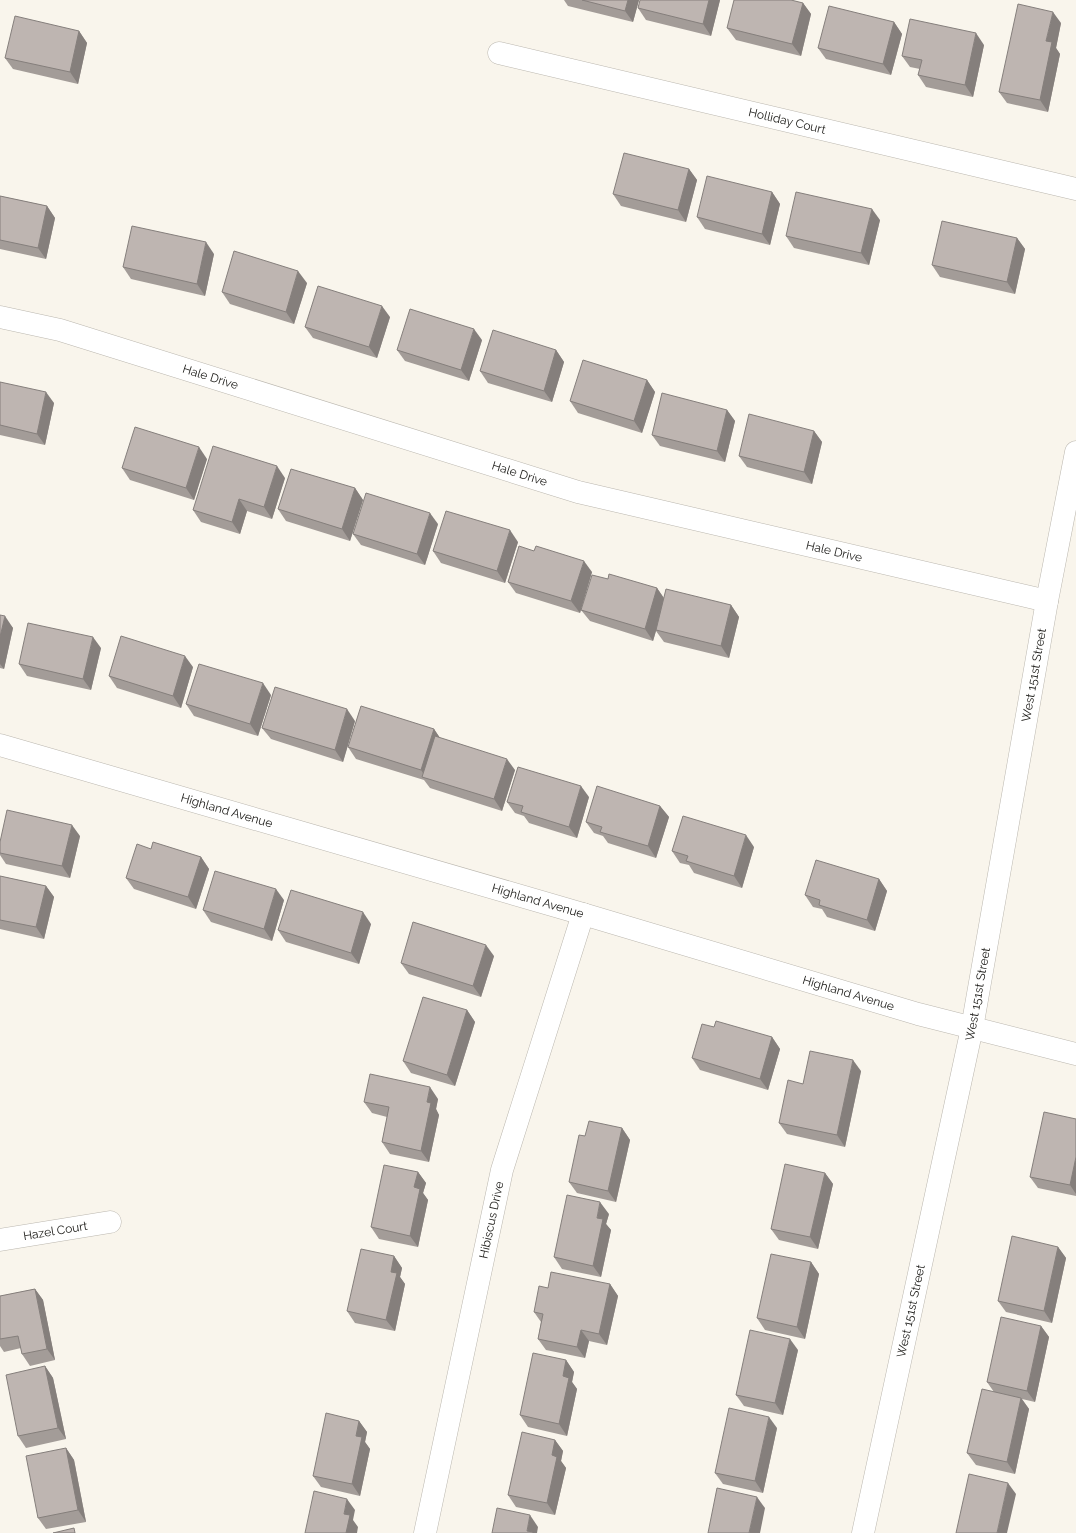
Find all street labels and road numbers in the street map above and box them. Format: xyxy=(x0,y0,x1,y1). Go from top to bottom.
street label: Holliday Court xyxy=(747,105,827,137)
street label: Hale Drive xyxy=(181,362,240,392)
street label: Hale Drive xyxy=(490,459,549,489)
street label: Hale Drive xyxy=(805,538,864,565)
street label: West 151st Street xyxy=(1019,627,1049,723)
street label: Highland Avenue xyxy=(179,791,274,831)
street label: Highland Avenue xyxy=(490,881,585,921)
street label: West 151st Street xyxy=(962,946,993,1042)
street label: Highland Avenue xyxy=(801,973,896,1014)
street label: Hibiscus Drive xyxy=(476,1180,506,1260)
street label: Hazel Court xyxy=(22,1219,88,1243)
street label: West 151st Street xyxy=(894,1263,928,1359)

